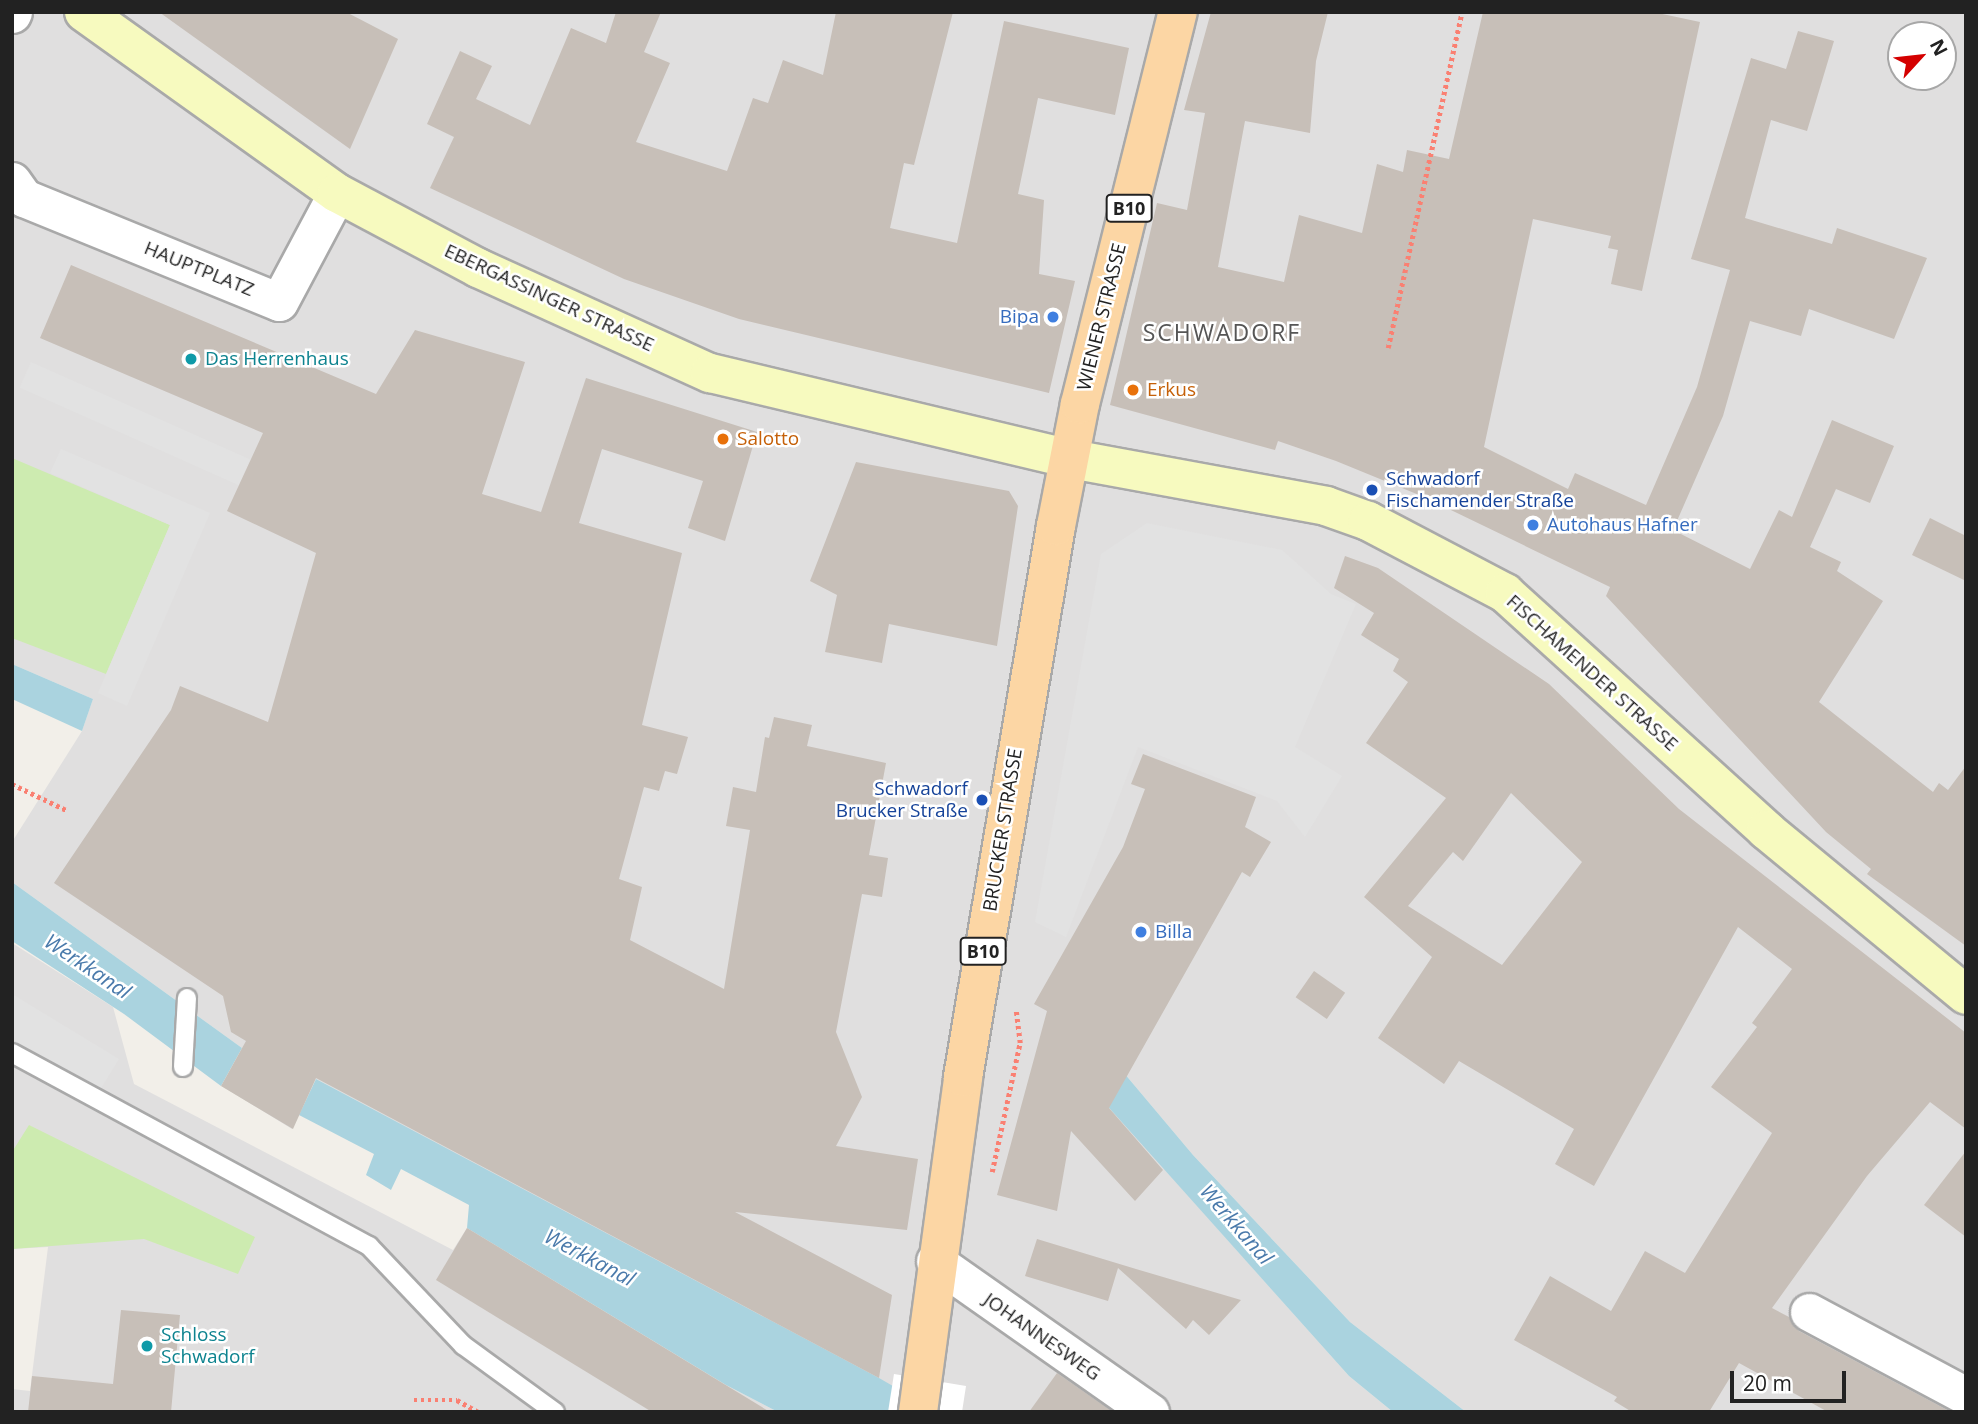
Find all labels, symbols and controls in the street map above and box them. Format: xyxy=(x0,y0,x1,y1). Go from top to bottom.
north arrow xyxy=(1887,21,1957,91)
text: N xyxy=(1924,35,1954,60)
road number: B10 xyxy=(1104,194,1154,223)
street label: HAUPTPLATZ xyxy=(141,237,257,301)
street label: EBERGASSINGER STRASSE xyxy=(441,239,657,357)
street label: WIENER STRASSE xyxy=(1073,241,1131,393)
place label: Bipa xyxy=(1000,306,1039,328)
marker: Bipa xyxy=(1045,309,1061,325)
district label: SCHWADORF xyxy=(1144,318,1300,346)
place label: Das Herrenhaus xyxy=(205,348,349,370)
marker: Das Herrenhaus xyxy=(183,351,199,367)
place label: Erkus xyxy=(1147,379,1196,401)
marker: Erkus xyxy=(1125,382,1141,398)
place label: Salotto xyxy=(737,428,799,450)
marker: Salotto xyxy=(715,431,731,447)
place label: Schwadorf Fischamender Straße xyxy=(1386,468,1574,512)
marker: Schwadorf Fischamender Straße xyxy=(1364,482,1380,498)
place label: Autohaus Hafner xyxy=(1547,514,1698,536)
marker: Autohaus Hafner xyxy=(1525,517,1541,533)
street label: FISCHAMENDER STRASSE xyxy=(1502,590,1682,756)
street label: BRUCKER STRASSE xyxy=(979,747,1027,913)
place label: Schwadorf Brucker Straße xyxy=(836,778,968,822)
marker: Schwadorf Brucker Straße xyxy=(974,792,990,808)
place label: Billa xyxy=(1155,921,1192,943)
marker: Billa xyxy=(1133,924,1149,940)
water label: Werkkanal xyxy=(40,928,136,1004)
road number: B10 xyxy=(958,936,1007,966)
water label: Werkkanal xyxy=(1195,1179,1279,1269)
water label: Werkkanal xyxy=(541,1223,639,1291)
street label: JOHANNESWEG xyxy=(979,1288,1105,1386)
place label: Schloss Schwadorf xyxy=(161,1324,255,1368)
marker: Schloss Schwadorf xyxy=(139,1338,155,1354)
scale bar xyxy=(1733,1358,1848,1402)
text: 20 m xyxy=(1743,1369,1792,1397)

